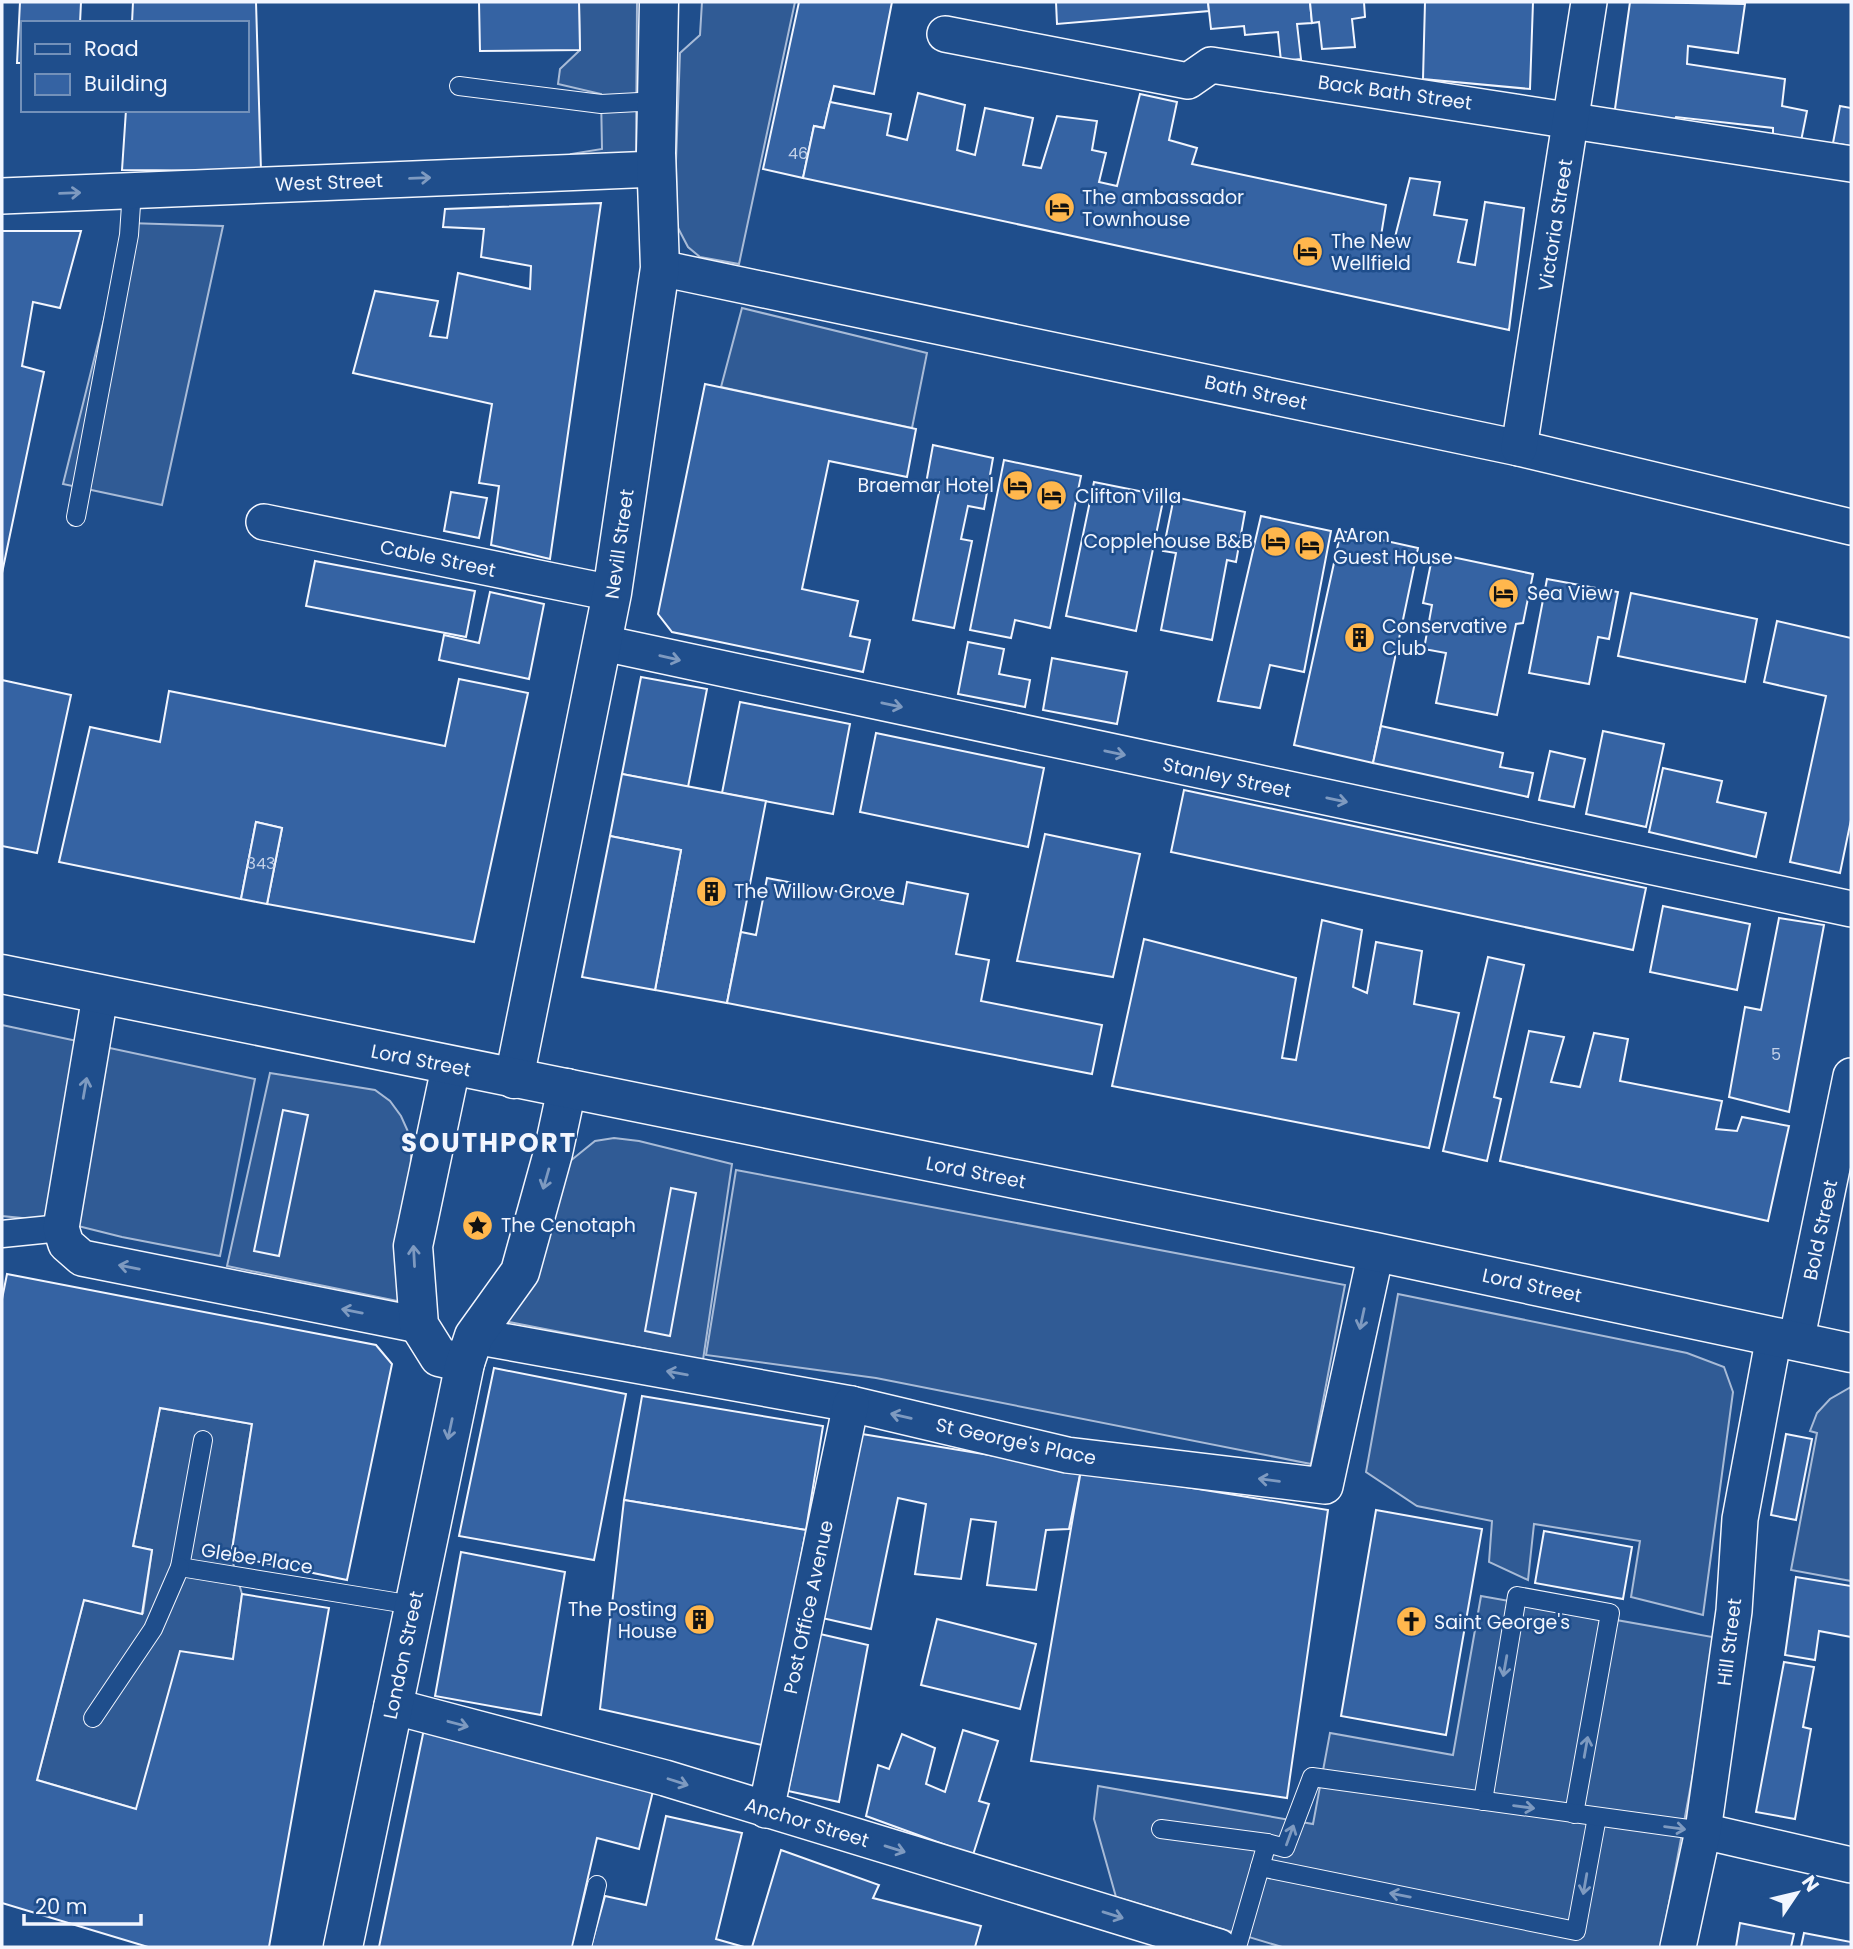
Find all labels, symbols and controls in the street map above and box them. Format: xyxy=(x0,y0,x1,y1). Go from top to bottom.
legend xyxy=(21,21,248,112)
text: Road xyxy=(84,34,139,63)
street label: Back Bath Street xyxy=(1316,68,1474,117)
text: Building xyxy=(84,69,168,98)
house number: 46 xyxy=(788,142,808,165)
street label: Victoria Street xyxy=(1532,157,1579,293)
street label: West Street xyxy=(275,167,383,198)
one-way arrow xyxy=(408,172,431,185)
place label: The ambassador Townhouse xyxy=(1082,184,1244,233)
one-way arrow xyxy=(58,186,81,199)
hotel icon: The ambassador Townhouse xyxy=(1042,191,1076,225)
place label: The New Wellfield xyxy=(1331,228,1411,277)
hotel icon: The New Wellfield xyxy=(1291,235,1325,269)
street label: Bath Street xyxy=(1202,368,1310,417)
hotel icon: Braemar Hotel xyxy=(1000,468,1034,502)
place label: Braemar Hotel xyxy=(857,472,994,499)
hotel icon: Clifton Villa xyxy=(1035,479,1069,513)
place label: Clifton Villa xyxy=(1075,483,1181,510)
street label: Nevill Street xyxy=(598,487,641,601)
place label: AAron Guest House xyxy=(1333,522,1453,571)
hotel icon: Copplehouse B&B xyxy=(1259,524,1293,558)
place label: Copplehouse B&B xyxy=(1083,528,1253,555)
hotel icon: AAron Guest House xyxy=(1293,529,1327,563)
street label: Cable Street xyxy=(378,533,498,584)
hotel icon: Sea View xyxy=(1487,576,1521,610)
place label: Sea View xyxy=(1527,580,1613,607)
place label: Conservative Club xyxy=(1382,613,1507,662)
building icon: Conservative Club xyxy=(1342,620,1376,654)
one-way arrow xyxy=(658,651,681,665)
one-way arrow xyxy=(880,699,903,713)
one-way arrow xyxy=(1103,746,1126,760)
street label: Stanley Street xyxy=(1160,751,1294,804)
one-way arrow xyxy=(1325,794,1348,807)
house number: 343 xyxy=(247,852,275,875)
building icon: The Willow Grove xyxy=(694,874,728,908)
place label: The Willow Grove xyxy=(734,878,895,905)
street label: Lord Street xyxy=(369,1038,473,1083)
house number: 5 xyxy=(1771,1043,1781,1066)
one-way arrow xyxy=(78,1077,92,1100)
district label: SOUTHPORT xyxy=(401,1125,577,1161)
street label: Lord Street xyxy=(924,1150,1028,1195)
one-way arrow xyxy=(539,1167,552,1190)
street label: Bold Street xyxy=(1797,1177,1844,1283)
place icon: The Cenotaph xyxy=(461,1208,495,1242)
place label: The Cenotaph xyxy=(501,1212,636,1239)
one-way arrow xyxy=(408,1245,421,1268)
one-way arrow xyxy=(118,1260,141,1274)
street label: Lord Street xyxy=(1480,1262,1584,1309)
one-way arrow xyxy=(341,1304,364,1318)
one-way arrow xyxy=(1354,1307,1368,1330)
one-way arrow xyxy=(666,1366,689,1379)
one-way arrow xyxy=(890,1409,913,1422)
street label: St George's Place xyxy=(933,1411,1099,1472)
one-way arrow xyxy=(443,1417,457,1440)
one-way arrow xyxy=(1258,1473,1281,1486)
street label: Post Office Avenue xyxy=(777,1518,840,1696)
street label: Glebe Place xyxy=(199,1536,315,1581)
street label: London Street xyxy=(377,1588,430,1722)
place label: The Posting House xyxy=(568,1596,677,1645)
street label: Hill Street xyxy=(1711,1597,1748,1687)
building icon: The Posting House xyxy=(683,1603,717,1637)
church icon: Saint George's xyxy=(1394,1605,1428,1639)
place label: Saint George's xyxy=(1434,1609,1570,1636)
one-way arrow xyxy=(1498,1654,1511,1677)
one-way arrow xyxy=(447,1718,469,1731)
one-way arrow xyxy=(1580,1736,1593,1759)
one-way arrow xyxy=(666,1777,688,1789)
street label: Anchor Street xyxy=(741,1791,872,1854)
one-way arrow xyxy=(1512,1800,1535,1813)
one-way arrow xyxy=(1663,1821,1686,1834)
one-way arrow xyxy=(1285,1824,1297,1846)
one-way arrow xyxy=(884,1844,906,1857)
north arrow xyxy=(1762,1858,1832,1928)
text: N xyxy=(1795,1870,1826,1897)
one-way arrow xyxy=(1578,1872,1591,1895)
scale bar xyxy=(24,1882,142,1926)
one-way arrow xyxy=(1389,1888,1412,1902)
text: 20 m xyxy=(35,1892,88,1921)
one-way arrow xyxy=(1101,1910,1123,1923)

